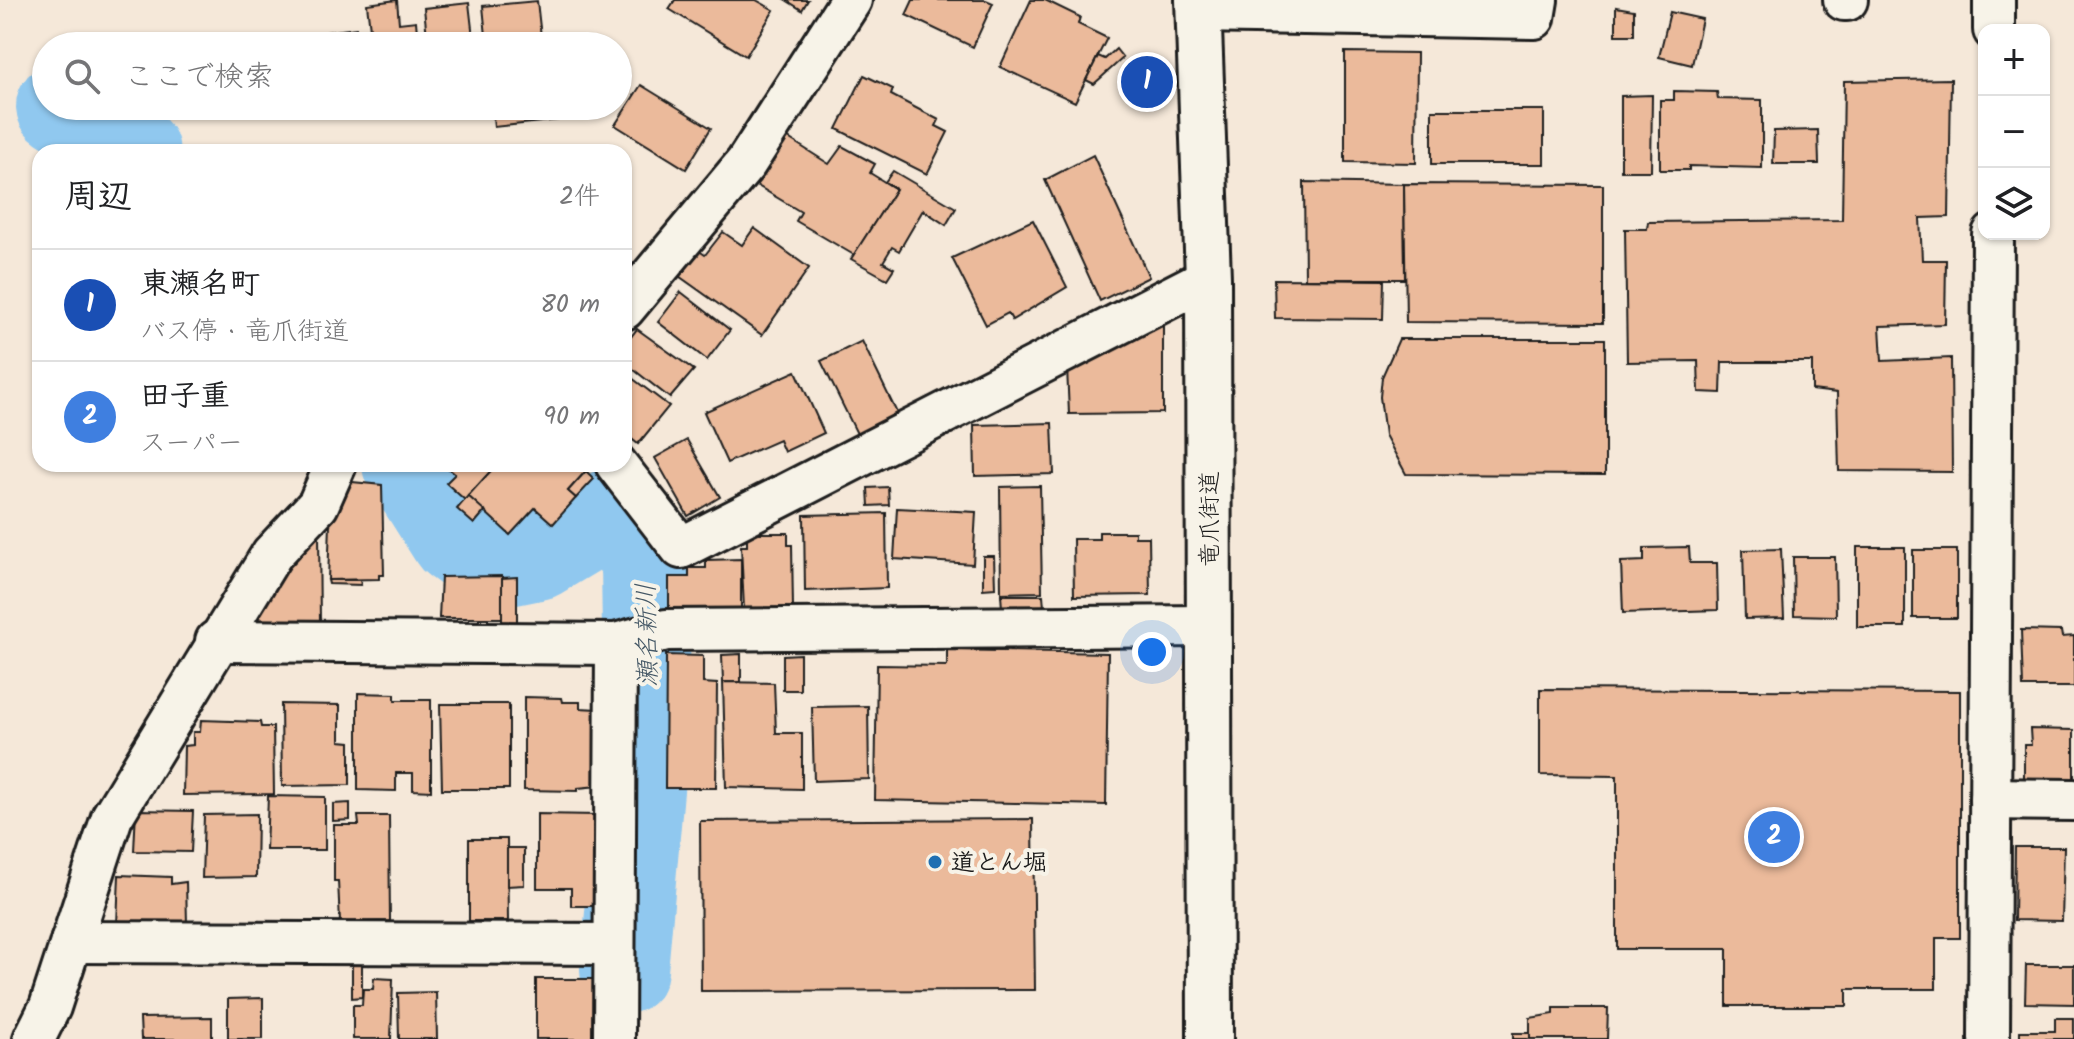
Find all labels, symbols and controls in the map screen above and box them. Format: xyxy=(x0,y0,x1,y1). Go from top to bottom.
map controls xyxy=(1978,24,2050,240)
button: + xyxy=(1978,24,2050,96)
search box xyxy=(32,32,632,120)
pin: 1 xyxy=(1121,52,1173,112)
icon: search xyxy=(60,54,104,98)
text: ここで検索 xyxy=(124,54,274,102)
button: − xyxy=(1978,96,2050,168)
button: layers xyxy=(1978,168,2050,240)
text: 周辺 xyxy=(64,171,132,225)
text: 2件 xyxy=(559,176,600,218)
text: 東瀬名町 xyxy=(140,261,260,309)
text: 1 xyxy=(86,284,94,326)
text: 80 m xyxy=(540,284,600,326)
text: バス停 · 竜爪街道 xyxy=(140,311,349,353)
text: 田子重 xyxy=(140,373,230,421)
text: 2 xyxy=(82,396,98,438)
text: 90 m xyxy=(543,396,600,438)
text: スーパー xyxy=(140,423,243,465)
street label: 竜爪街道 xyxy=(1191,471,1230,567)
water label: 瀬名新川 xyxy=(626,583,670,687)
your location xyxy=(1132,632,1172,672)
pin: 2 xyxy=(1748,807,1800,867)
place label: 道とん堀 xyxy=(951,844,1047,883)
marker: 道とん堀 xyxy=(926,853,944,871)

